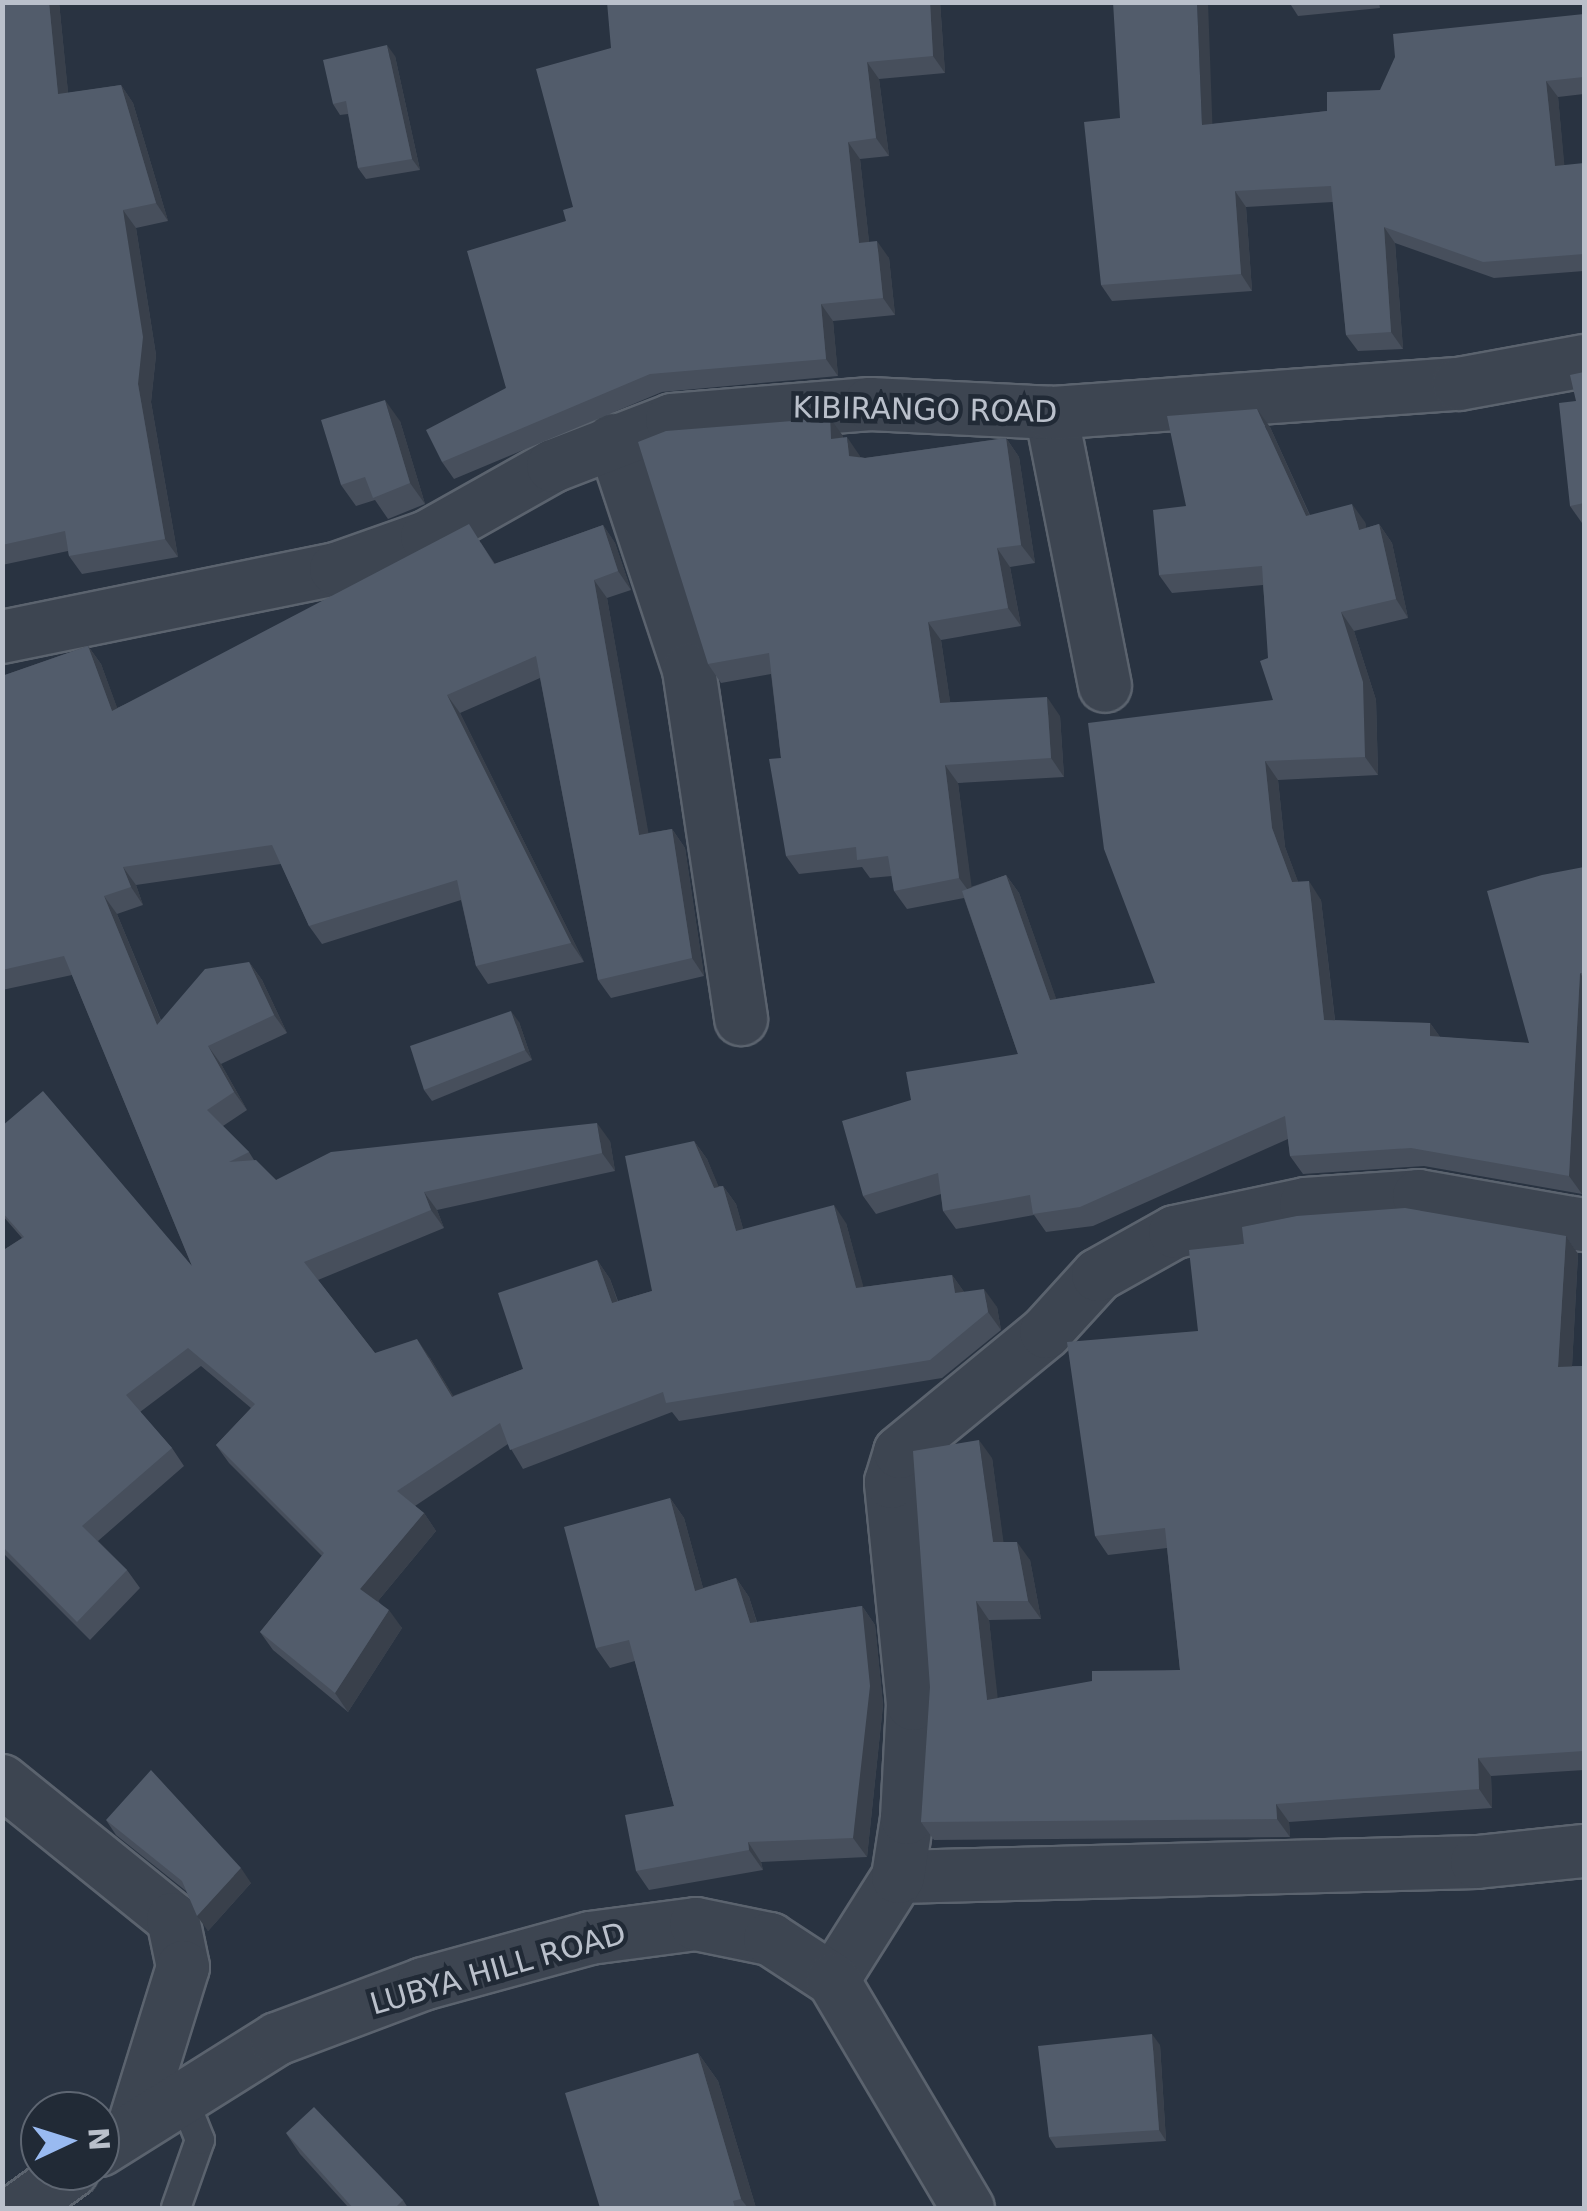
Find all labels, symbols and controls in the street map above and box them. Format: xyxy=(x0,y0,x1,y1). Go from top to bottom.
street label: KIBIRANGO ROAD xyxy=(792,390,1058,430)
street label: LUBYA HILL ROAD xyxy=(366,1915,630,2023)
north arrow xyxy=(20,2091,120,2191)
text: N xyxy=(81,2126,116,2152)

